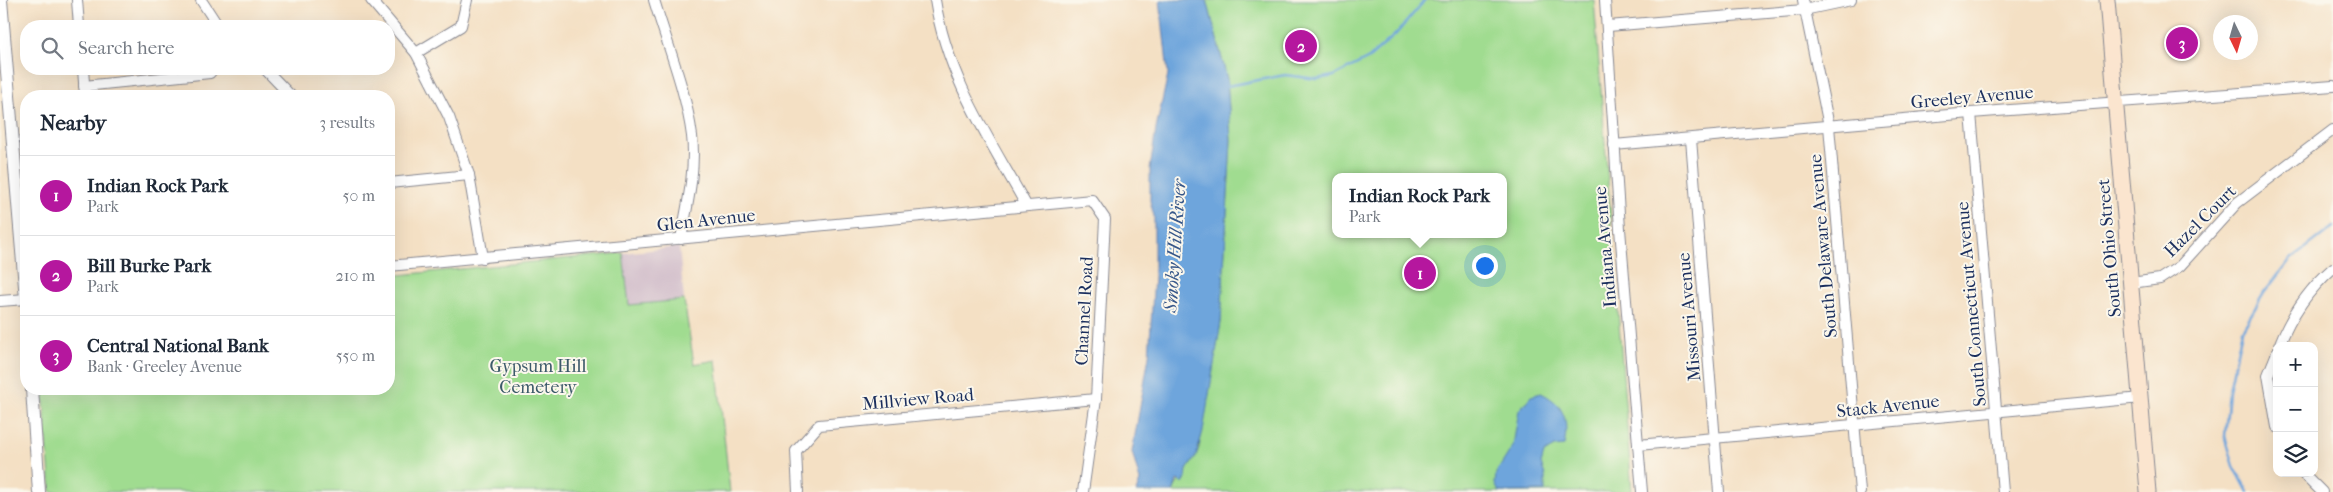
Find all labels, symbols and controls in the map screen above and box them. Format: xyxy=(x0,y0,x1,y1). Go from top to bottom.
north arrow xyxy=(2213,15,2258,60)
search box xyxy=(20,20,395,75)
pin: 3 xyxy=(2166,24,2198,62)
pin: 2 xyxy=(1285,27,1317,65)
icon: search xyxy=(38,34,66,62)
text: Search here xyxy=(78,37,174,59)
street label: Greeley Avenue xyxy=(1910,82,2034,113)
text: Nearby xyxy=(40,111,106,135)
text: 3 results xyxy=(319,113,375,132)
street label: South Delaware Avenue xyxy=(1805,153,1842,339)
popup xyxy=(1332,173,1507,238)
text: Indian Rock Park xyxy=(87,175,228,197)
water label: Smoky Hill River xyxy=(1159,177,1191,314)
street label: South Ohio Street xyxy=(2093,177,2126,318)
street label: Hazel Court xyxy=(2160,180,2241,262)
text: Indian Rock Park xyxy=(1349,185,1490,207)
street label: Indiana Avenue xyxy=(1590,185,1621,308)
text: 1 xyxy=(53,186,59,205)
text: 50 m xyxy=(343,186,375,205)
text: Park xyxy=(87,197,119,216)
street label: South Connecticut Avenue xyxy=(1952,201,1991,407)
street label: Glen Avenue xyxy=(656,205,756,236)
text: Park xyxy=(1349,207,1381,226)
street label: Missouri Avenue xyxy=(1673,252,1706,382)
your location xyxy=(1472,253,1498,279)
pin: 1 xyxy=(1404,254,1436,292)
text: Bill Burke Park xyxy=(87,255,211,277)
street label: Channel Road xyxy=(1071,256,1098,366)
text: 2 xyxy=(52,266,60,285)
text: 210 m xyxy=(336,266,375,285)
text: Park xyxy=(87,277,119,296)
text: Central National Bank xyxy=(87,335,269,357)
map controls xyxy=(2273,342,2318,477)
button: + xyxy=(2273,342,2318,387)
text: 3 xyxy=(53,346,59,365)
text: 550 m xyxy=(336,346,375,365)
park label: Gypsum Hill Cemetery xyxy=(489,356,587,398)
text: Bank · Greeley Avenue xyxy=(87,357,242,376)
street label: Millview Road xyxy=(861,384,975,415)
button: − xyxy=(2273,387,2318,432)
street label: Stack Avenue xyxy=(1836,391,1941,422)
button: layers xyxy=(2273,432,2318,477)

